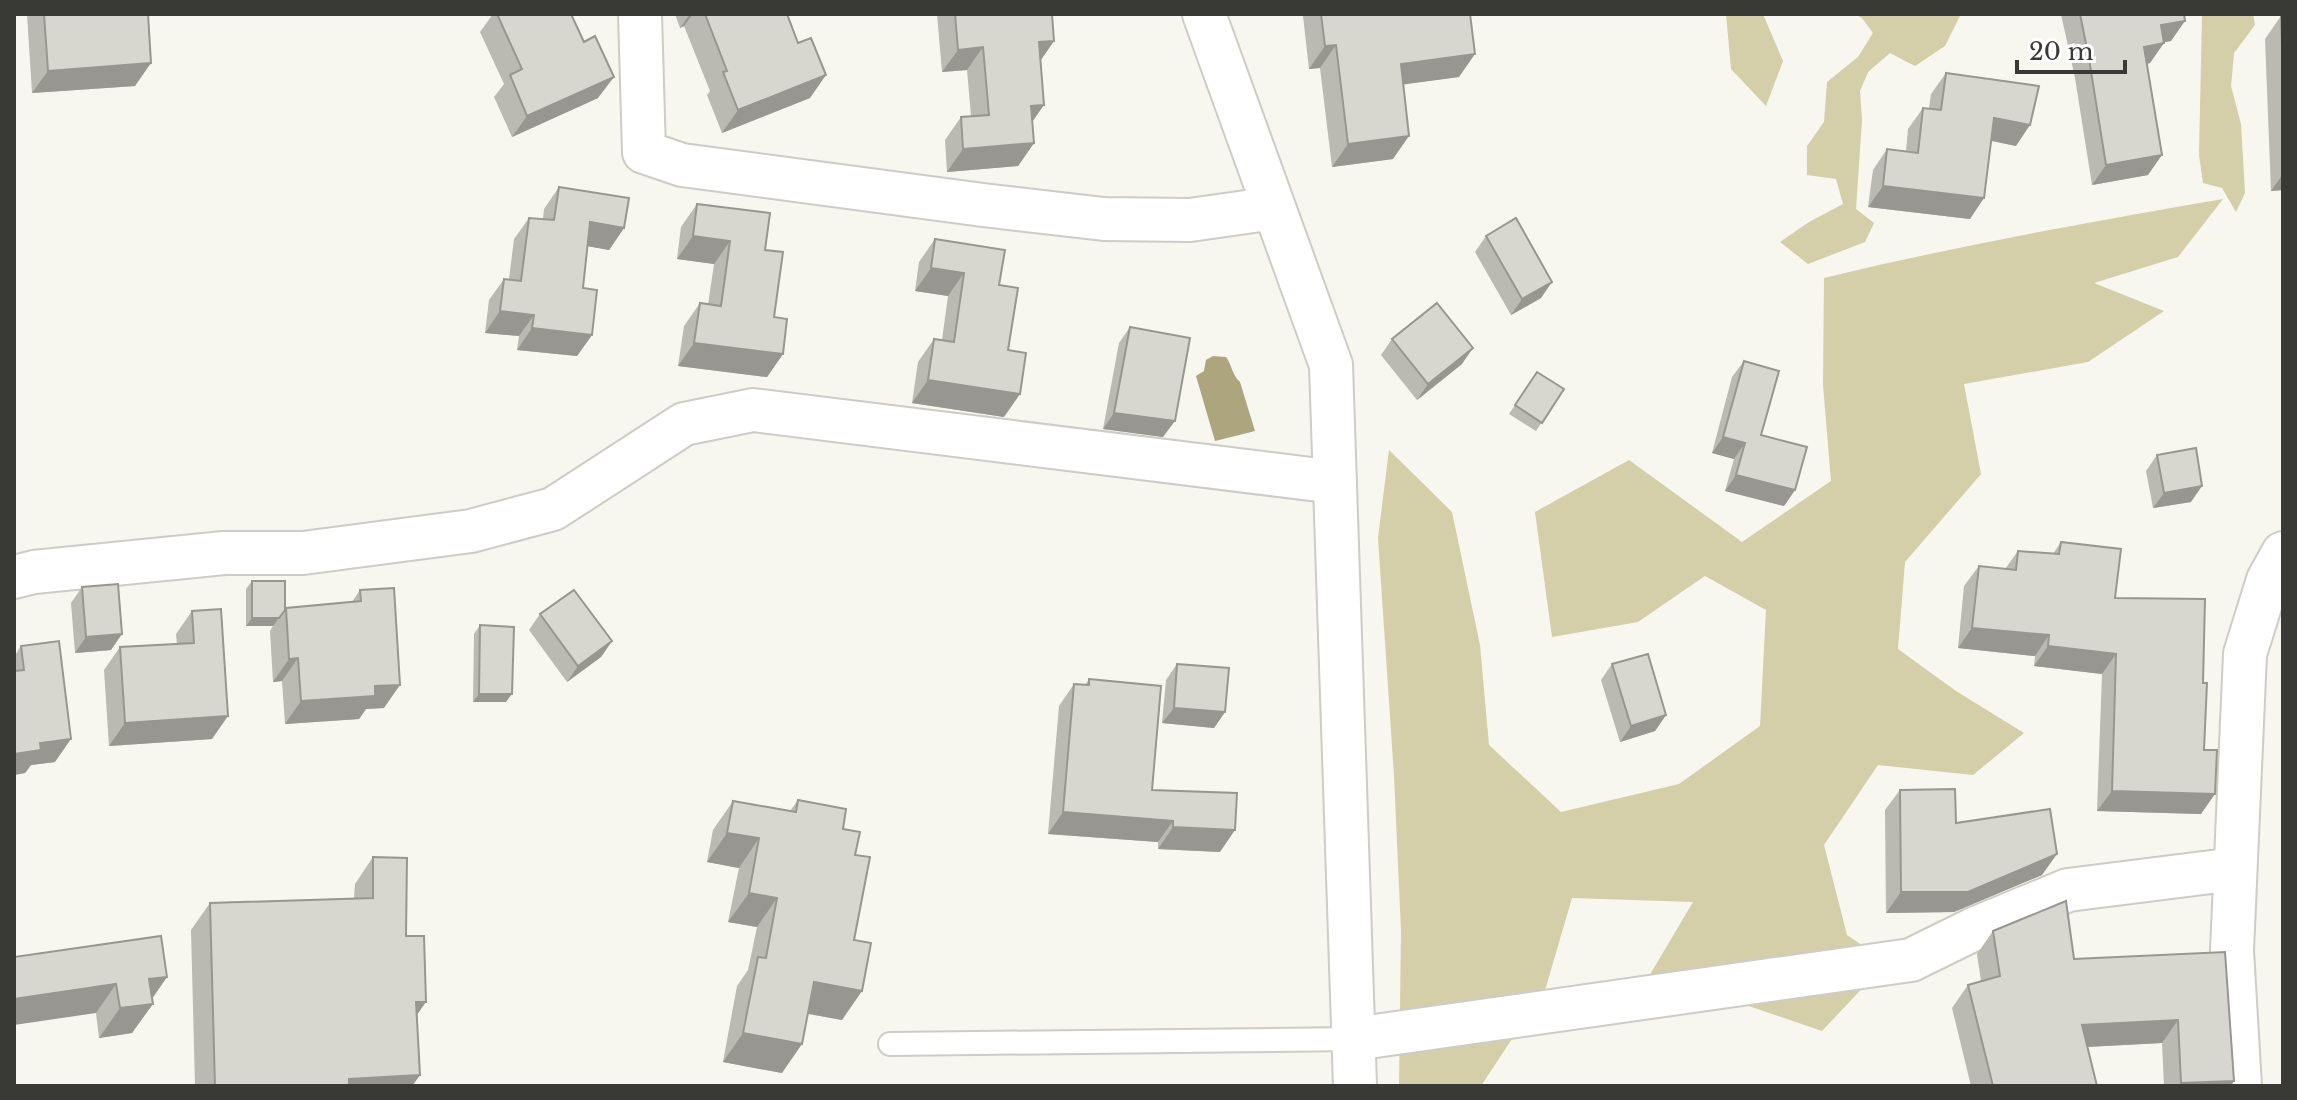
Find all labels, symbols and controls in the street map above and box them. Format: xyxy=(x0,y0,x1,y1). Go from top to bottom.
scale bar xyxy=(2017,24,2125,74)
text: 20 m xyxy=(2029,37,2094,66)

